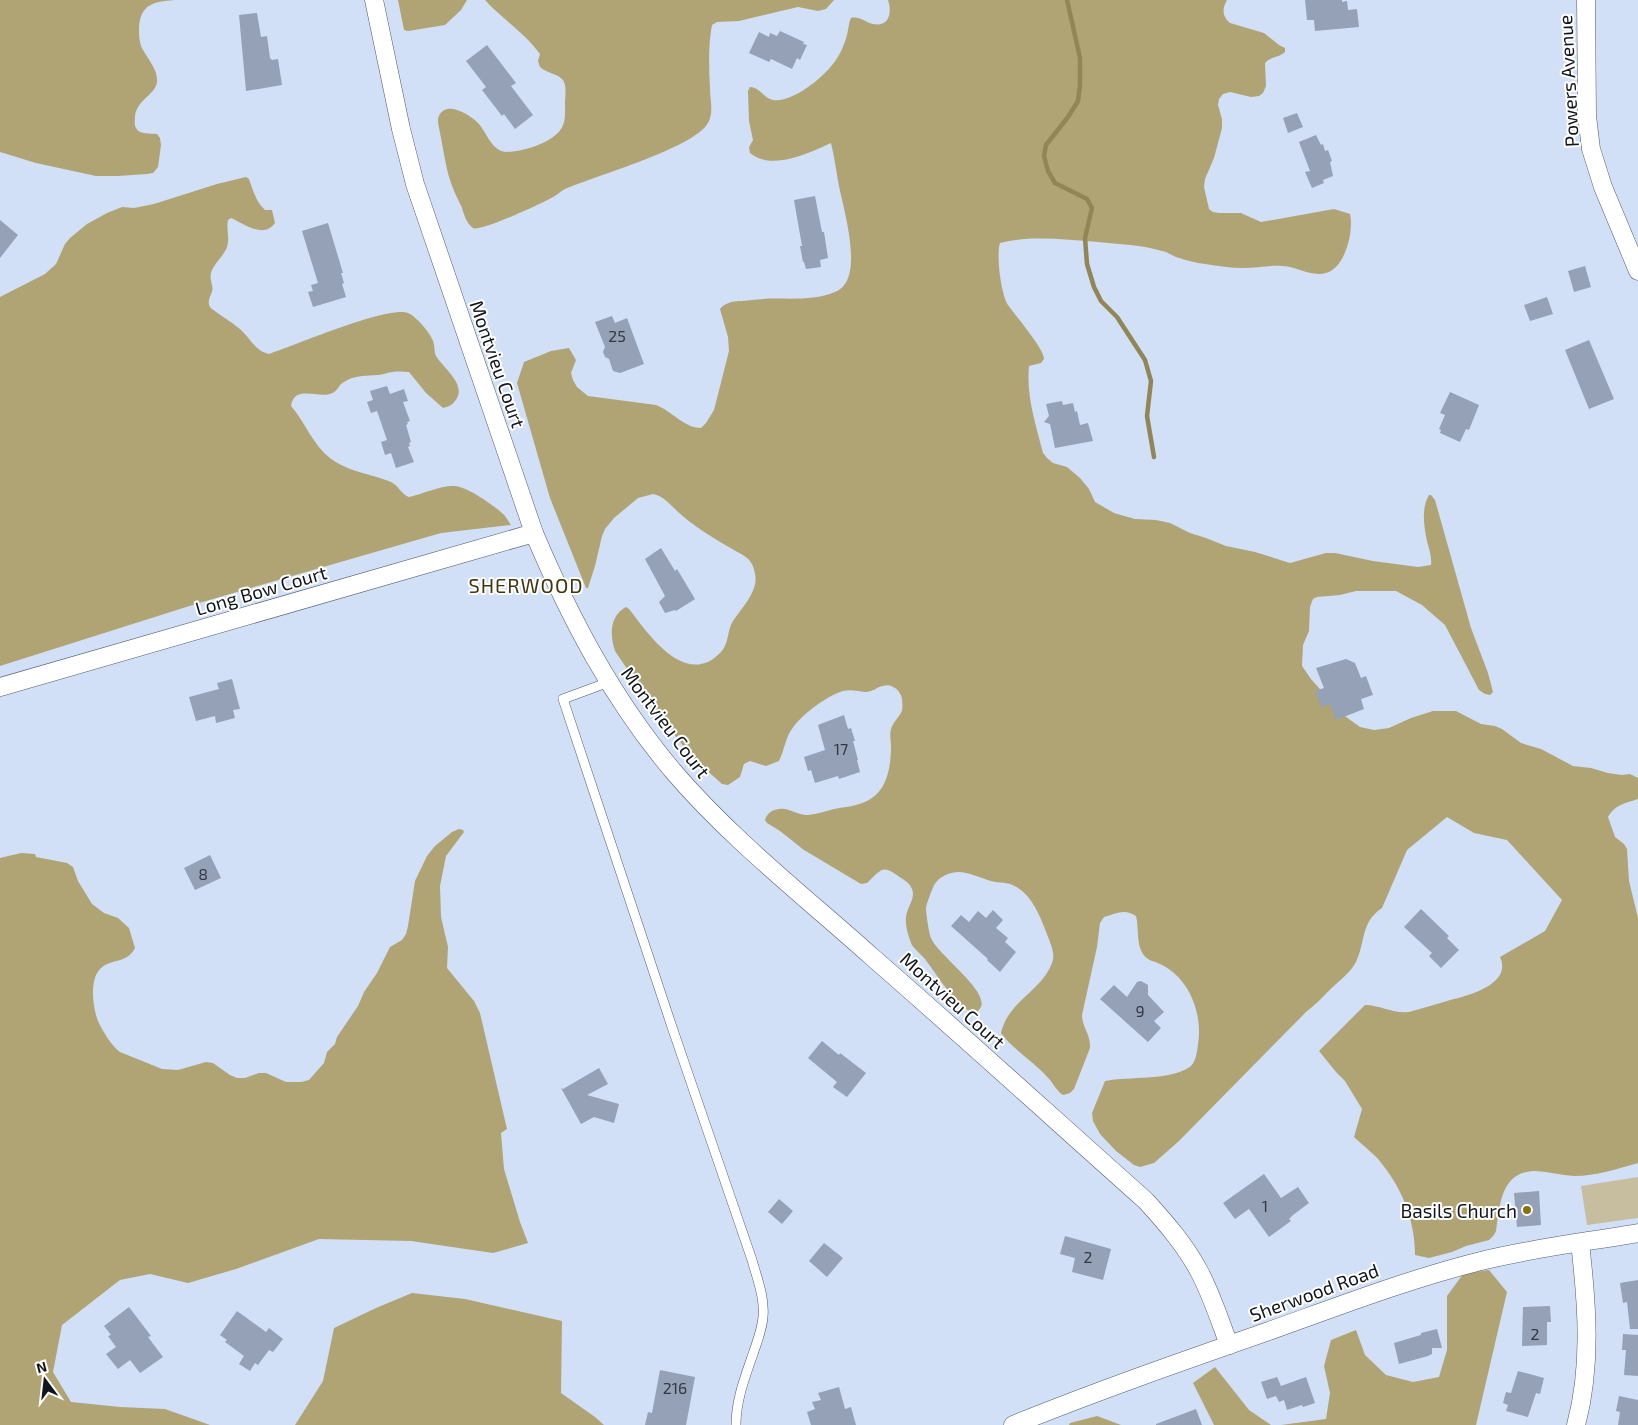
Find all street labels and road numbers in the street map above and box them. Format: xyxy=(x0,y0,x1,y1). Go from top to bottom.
street label: Powers Avenue xyxy=(1553,14,1583,148)
street label: Montvieu Court xyxy=(465,297,531,431)
street label: Long Bow Court xyxy=(193,560,329,620)
street label: Montvieu Court xyxy=(617,662,715,782)
street label: Montvieu Court xyxy=(896,947,1010,1053)
street label: Sherwood Road xyxy=(1246,1258,1382,1326)

